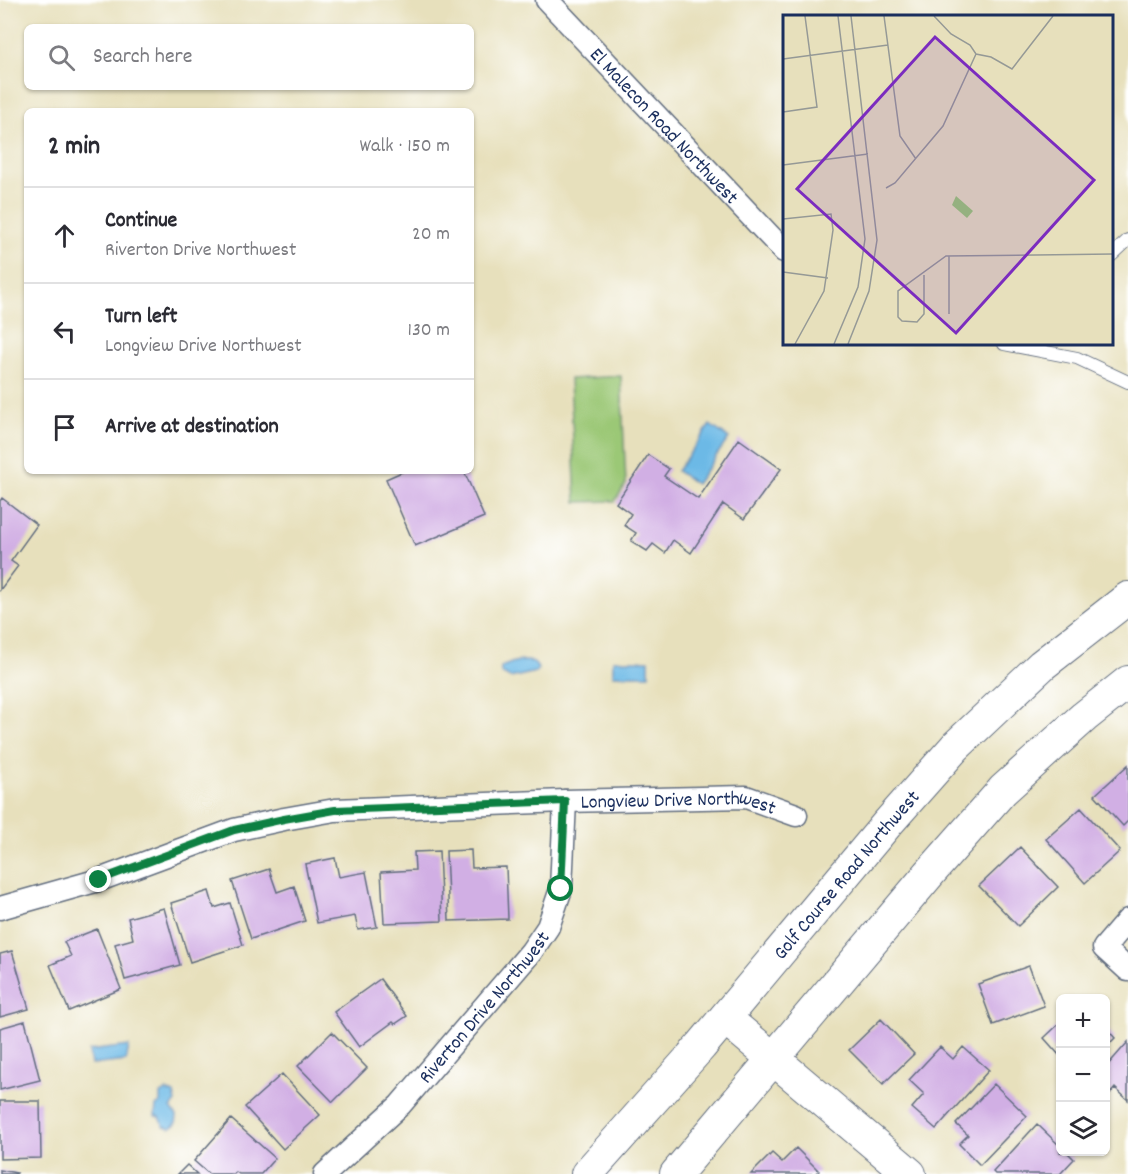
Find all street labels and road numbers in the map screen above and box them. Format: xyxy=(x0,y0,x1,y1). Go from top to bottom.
street label: El Malecon Road Northwest xyxy=(582,43,744,212)
street label: Longview Drive Northwest xyxy=(580,785,779,824)
street label: Golf Course Road Northwest xyxy=(768,785,928,967)
street label: Riverton Drive Northwest xyxy=(413,926,558,1091)

